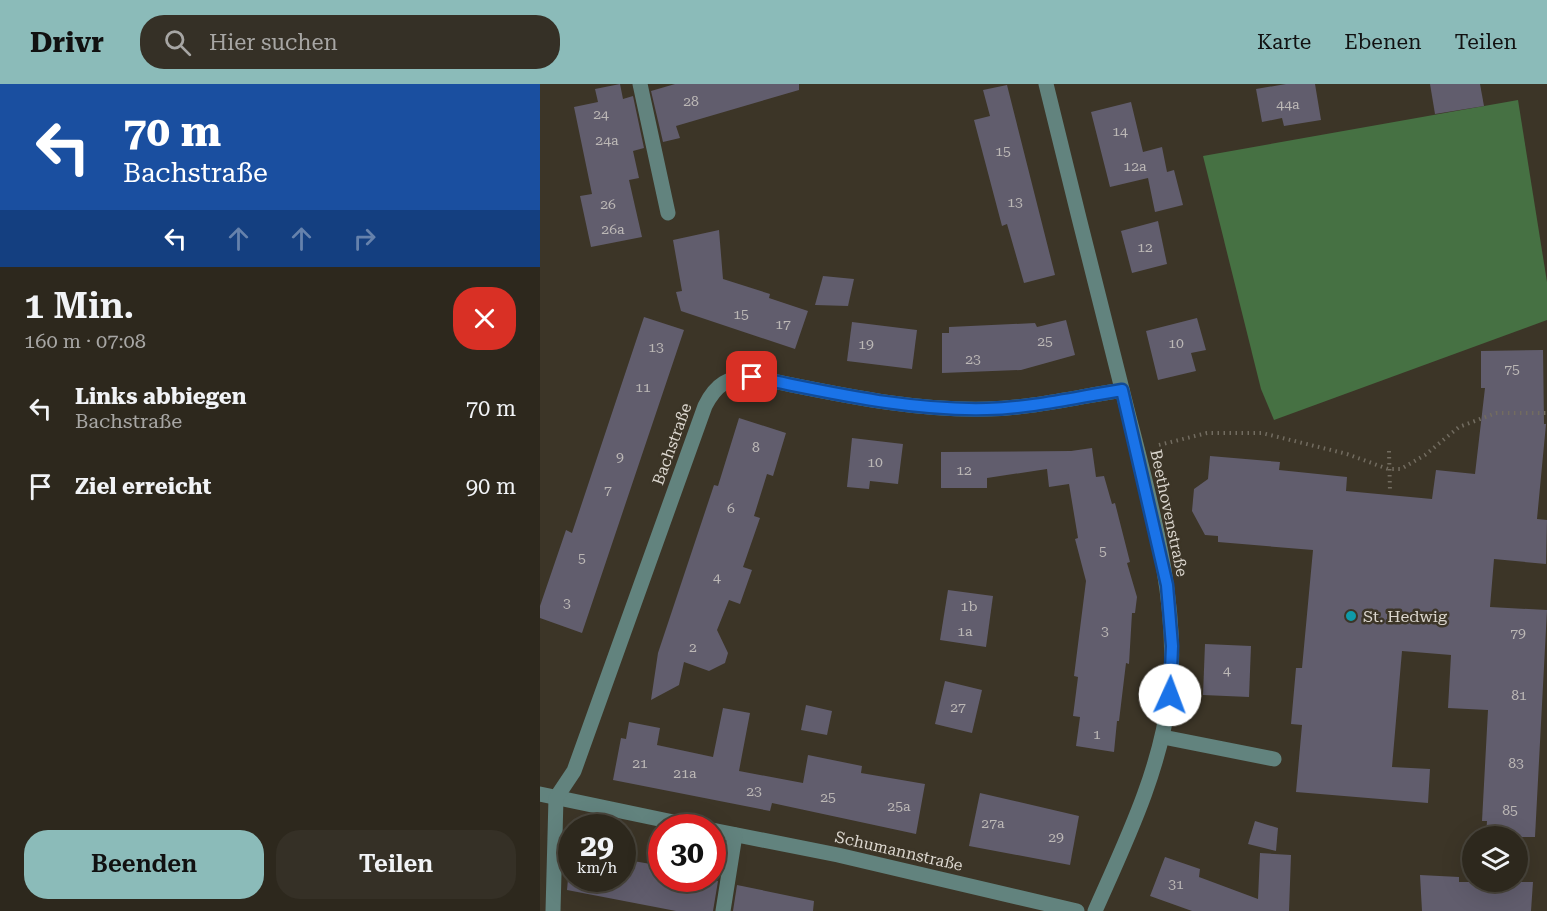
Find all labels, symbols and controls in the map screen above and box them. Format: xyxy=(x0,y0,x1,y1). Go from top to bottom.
search box xyxy=(140,15,560,69)
text: Drivr xyxy=(30,26,104,59)
icon: search xyxy=(161,26,194,59)
text: Hier suchen xyxy=(209,30,338,55)
text: Karte xyxy=(1257,30,1311,54)
text: Ebenen xyxy=(1344,30,1422,54)
text: Teilen xyxy=(1455,30,1517,54)
house number: 28 xyxy=(683,93,699,109)
house number: 44a xyxy=(1276,96,1300,112)
house number: 24 xyxy=(593,106,609,122)
text: 70 m xyxy=(123,107,221,156)
icon: left xyxy=(24,108,102,186)
house number: 14 xyxy=(1112,123,1128,139)
house number: 24a xyxy=(595,132,619,148)
house number: 15 xyxy=(995,143,1011,159)
text: Bachstraße xyxy=(123,157,268,189)
house number: 12a xyxy=(1123,158,1147,174)
house number: 13 xyxy=(1007,194,1023,210)
house number: 26 xyxy=(600,196,616,212)
house number: 26a xyxy=(601,221,625,237)
icon: left xyxy=(159,222,192,255)
icon: ahead xyxy=(222,222,255,255)
icon: ahead xyxy=(285,222,318,255)
icon: right xyxy=(348,222,381,255)
house number: 12 xyxy=(1137,239,1153,255)
text: 1 Min. xyxy=(24,285,134,327)
button: close xyxy=(453,287,516,350)
house number: 15 xyxy=(733,306,749,322)
house number: 17 xyxy=(775,316,791,332)
text: 160 m · 07:08 xyxy=(24,329,146,353)
house number: 25 xyxy=(1037,333,1053,349)
house number: 10 xyxy=(1168,335,1184,351)
house number: 19 xyxy=(858,336,874,352)
house number: 13 xyxy=(648,339,664,355)
pin xyxy=(726,351,777,402)
house number: 23 xyxy=(965,351,981,367)
icon: arrive xyxy=(735,360,768,393)
house number: 75 xyxy=(1504,361,1520,377)
house number: 11 xyxy=(635,379,651,395)
text: Links abbiegen xyxy=(75,384,246,409)
icon: left xyxy=(24,392,57,425)
text: 70 m xyxy=(466,396,516,421)
street label: Bachstraße xyxy=(648,400,696,488)
text: Bachstraße xyxy=(75,409,182,433)
house number: 8 xyxy=(752,439,760,455)
street label: Beethovenstraße xyxy=(1146,448,1192,579)
house number: 9 xyxy=(616,449,624,465)
house number: 10 xyxy=(867,454,883,470)
house number: 12 xyxy=(956,462,972,478)
icon: arrive xyxy=(24,470,57,503)
text: Ziel erreicht xyxy=(75,474,211,499)
text: 90 m xyxy=(466,474,516,499)
house number: 7 xyxy=(604,482,612,498)
house number: 6 xyxy=(727,500,735,516)
house number: 5 xyxy=(1099,543,1107,559)
house number: 5 xyxy=(578,550,586,566)
house number: 4 xyxy=(713,569,721,585)
house number: 3 xyxy=(563,595,571,611)
house number: 1b xyxy=(961,598,977,614)
place label: St. Hedwig xyxy=(1363,607,1448,626)
marker: St. Hedwig xyxy=(1344,609,1358,623)
house number: 1a xyxy=(957,623,973,639)
house number: 3 xyxy=(1101,623,1109,639)
house number: 79 xyxy=(1510,625,1526,641)
house number: 2 xyxy=(689,639,697,655)
house number: 4 xyxy=(1223,662,1231,678)
position arrow xyxy=(1138,663,1202,727)
house number: 81 xyxy=(1511,687,1527,703)
house number: 27 xyxy=(950,699,966,715)
house number: 1 xyxy=(1093,726,1101,742)
house number: 21 xyxy=(632,755,648,771)
house number: 83 xyxy=(1508,755,1524,771)
house number: 21a xyxy=(673,765,697,781)
house number: 23 xyxy=(746,783,762,799)
house number: 25 xyxy=(820,789,836,805)
house number: 25a xyxy=(887,798,911,814)
house number: 85 xyxy=(1502,802,1518,818)
speed limit sign: 30 xyxy=(648,814,726,892)
house number: 27a xyxy=(981,815,1005,831)
map controls xyxy=(1462,826,1528,892)
button: layers xyxy=(1462,826,1528,892)
street label: Schumannstraße xyxy=(833,827,965,875)
text: 29 xyxy=(580,828,614,863)
house number: 29 xyxy=(1048,829,1064,845)
button: Beenden xyxy=(24,830,264,899)
button: Teilen xyxy=(276,830,516,899)
text: km/h xyxy=(577,859,617,877)
house number: 31 xyxy=(1168,876,1184,892)

